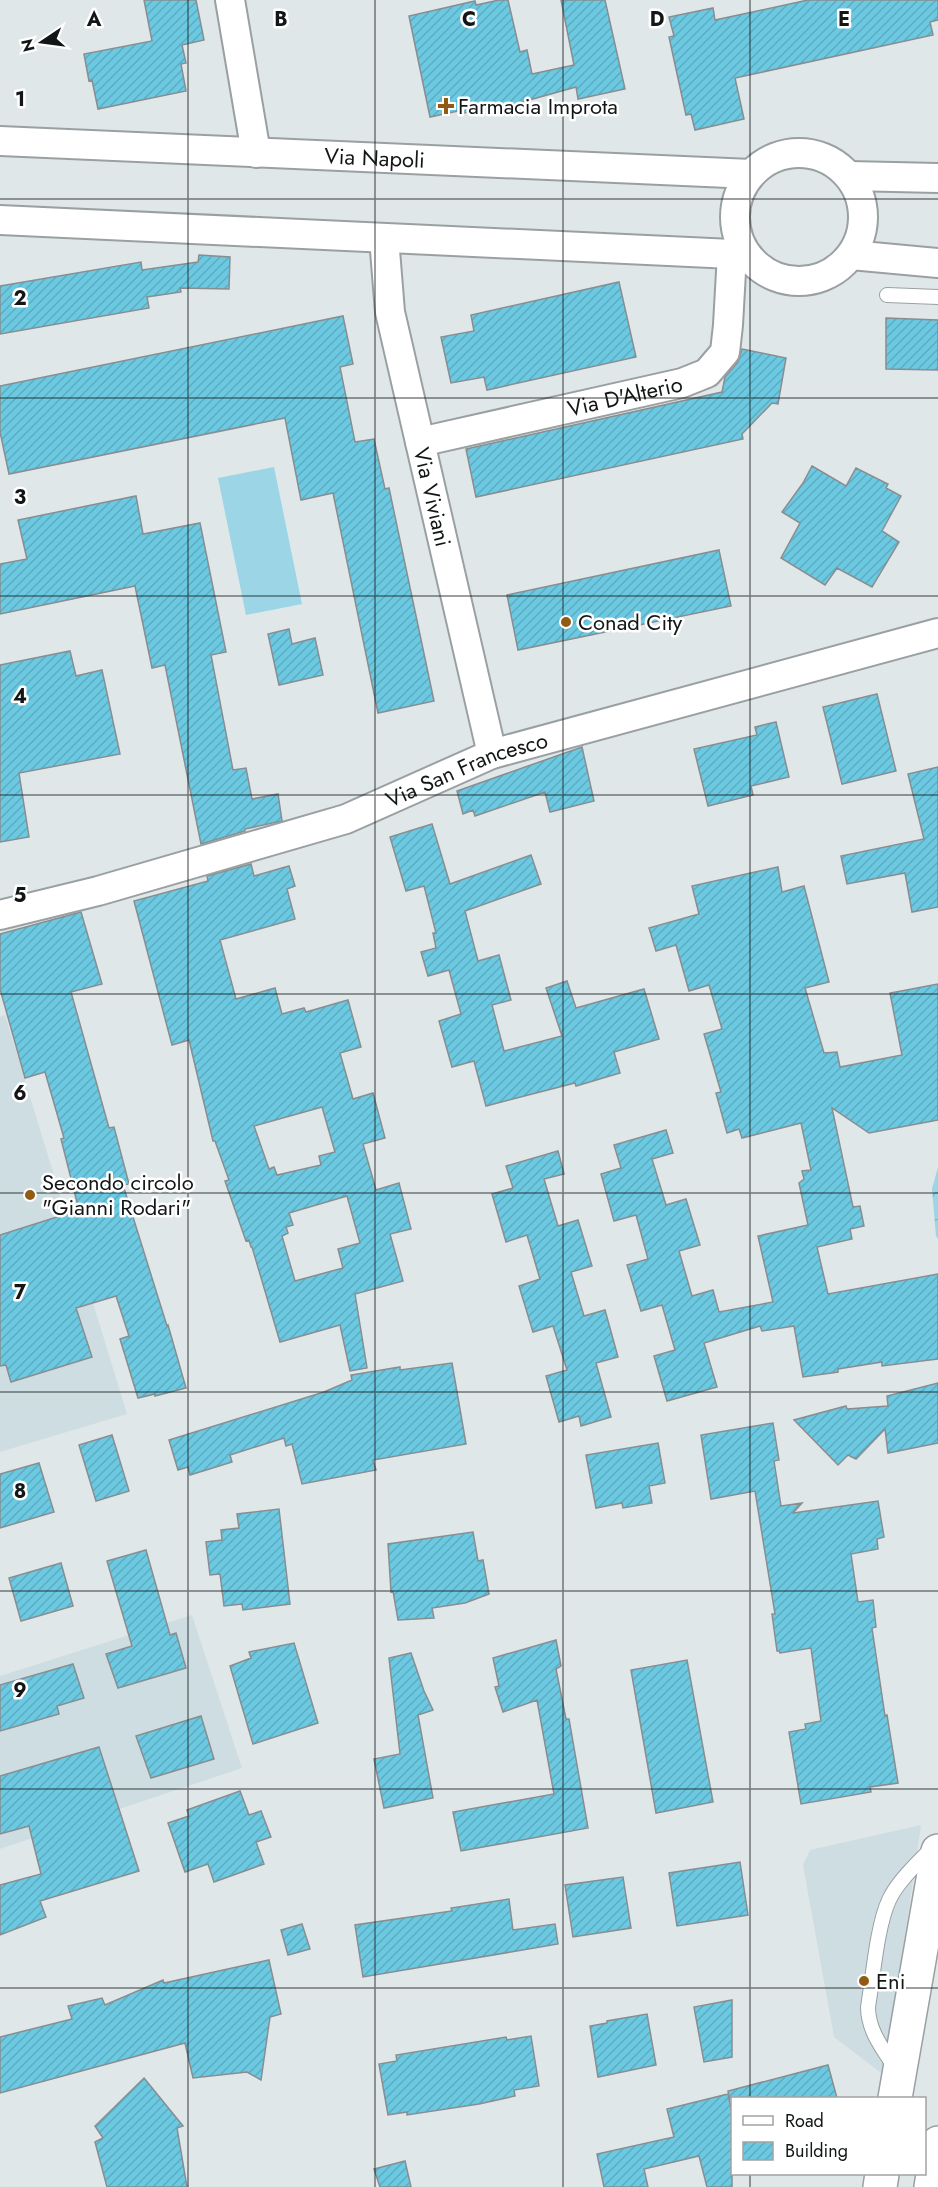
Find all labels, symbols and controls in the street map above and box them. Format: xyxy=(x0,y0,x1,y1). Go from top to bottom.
text: A xyxy=(86,5,102,34)
text: B xyxy=(274,5,288,34)
text: C xyxy=(462,5,476,34)
text: D xyxy=(650,5,664,34)
text: E xyxy=(838,5,850,34)
north arrow xyxy=(12,12,72,72)
text: N xyxy=(15,36,41,54)
text: 1 xyxy=(15,85,25,114)
place label: Farmacia Improta xyxy=(458,90,618,122)
marker: Farmacia Improta xyxy=(439,99,453,113)
street label: Via Napoli xyxy=(324,139,426,176)
text: 2 xyxy=(13,284,27,313)
street label: Via D'Alterio xyxy=(564,367,685,424)
street label: Via Viviani xyxy=(406,444,460,550)
text: 3 xyxy=(14,483,26,512)
place label: Conad City xyxy=(578,606,682,638)
marker: Conad City xyxy=(559,615,573,629)
text: 4 xyxy=(13,682,27,711)
street label: Via San Francesco xyxy=(381,724,551,815)
text: 5 xyxy=(14,881,27,910)
text: 6 xyxy=(13,1079,27,1108)
place label: Secondo circolo "Gianni Rodari" xyxy=(42,1166,194,1223)
marker: Secondo circolo "Gianni Rodari" xyxy=(23,1188,37,1202)
text: 7 xyxy=(14,1278,27,1307)
text: 8 xyxy=(14,1477,26,1506)
text: 9 xyxy=(13,1676,27,1705)
place label: Eni xyxy=(876,1965,905,1997)
marker: Eni xyxy=(857,1974,871,1988)
legend xyxy=(731,2097,926,2175)
text: Road xyxy=(785,2108,824,2134)
text: Building xyxy=(785,2138,848,2164)

